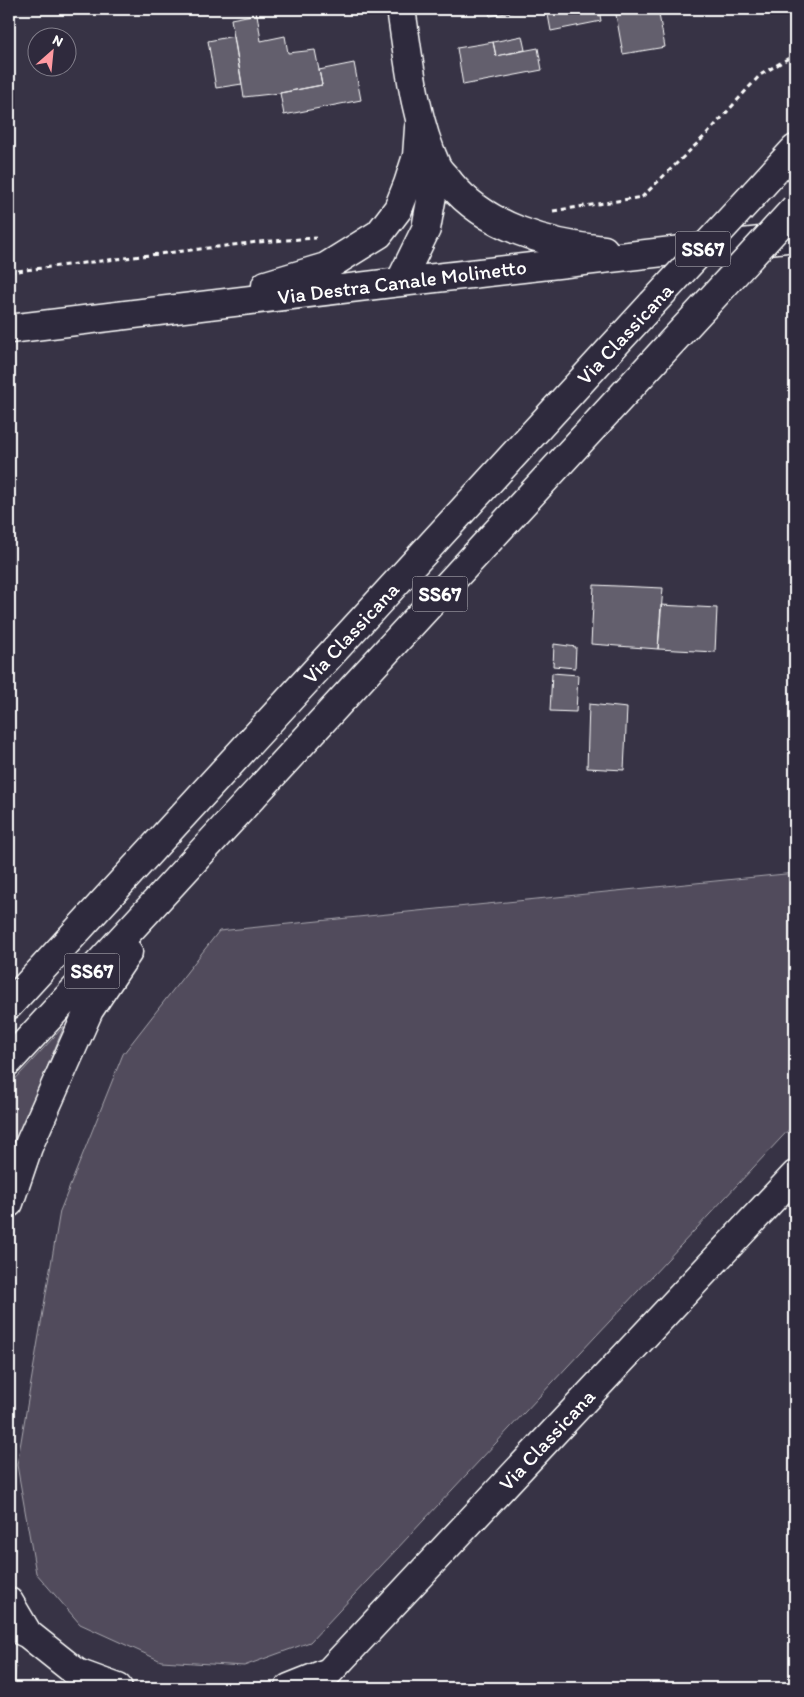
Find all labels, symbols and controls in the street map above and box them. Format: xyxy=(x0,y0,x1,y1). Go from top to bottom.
north arrow xyxy=(28,28,78,78)
text: N xyxy=(50,31,66,51)
road number: SS67 xyxy=(676,232,730,266)
street label: Via Destra Canale Molinetto xyxy=(276,254,528,309)
street label: Via Classicana xyxy=(571,278,678,390)
road number: SS67 xyxy=(412,576,468,612)
street label: Via Classicana xyxy=(297,577,404,689)
road number: SS67 xyxy=(64,954,120,988)
street label: Via Classicana xyxy=(493,1384,600,1496)

